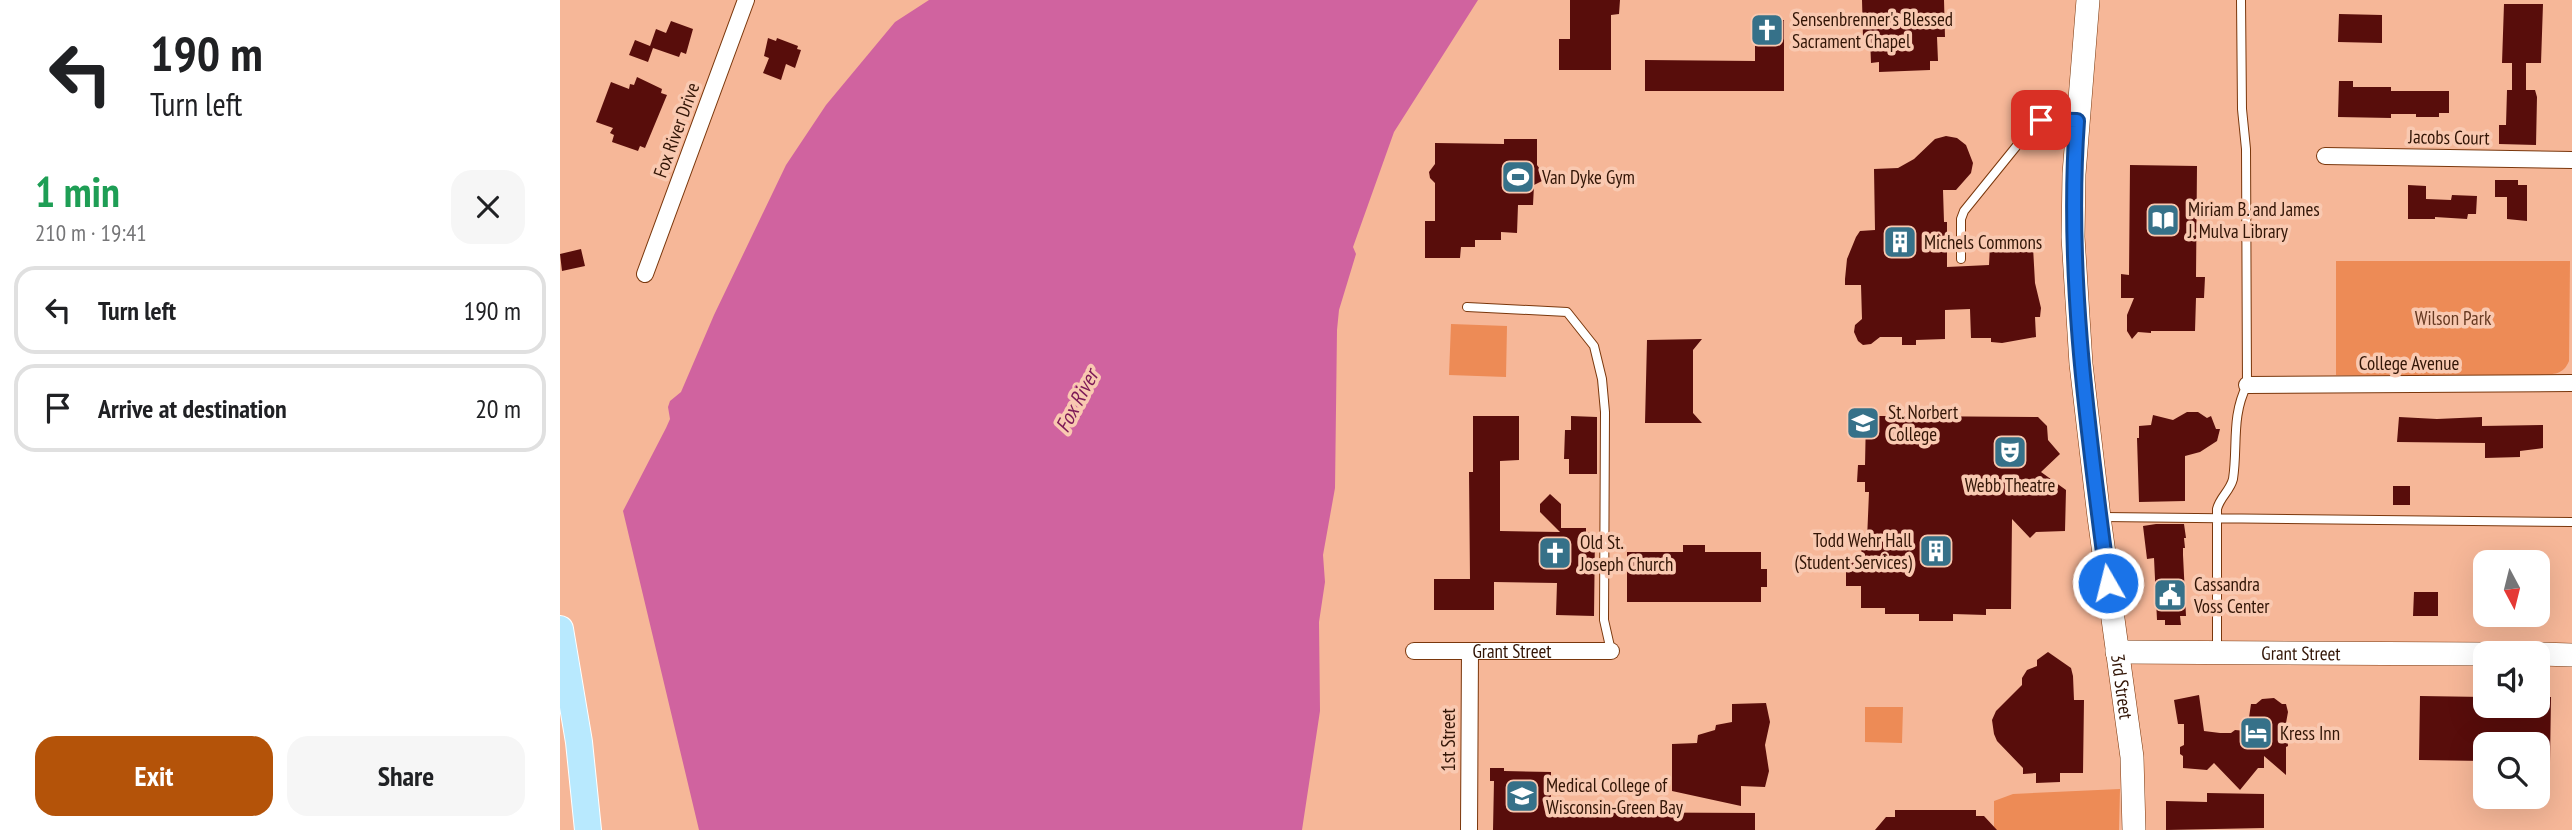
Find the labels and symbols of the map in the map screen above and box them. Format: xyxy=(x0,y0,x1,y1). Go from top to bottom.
place label: Sensenbrenner's Blessed Sacrament Chapel xyxy=(1792,7,1953,53)
church icon: Sensenbrenner's Blessed Sacrament Chapel xyxy=(1748,11,1786,49)
street label: Fox River Drive xyxy=(648,79,704,181)
pin xyxy=(2011,90,2071,150)
street label: Jacobs Court xyxy=(2407,124,2490,150)
sports icon: Van Dyke Gym xyxy=(1499,158,1537,196)
place label: Van Dyke Gym xyxy=(1541,165,1635,189)
place label: Miriam B. and James J. Mulva Library xyxy=(2187,197,2320,243)
library icon: Miriam B. and James J. Mulva Library xyxy=(2144,201,2182,239)
building icon: Michels Commons xyxy=(1881,223,1919,261)
place label: Michels Commons xyxy=(1924,230,2042,254)
park label: Wilson Park xyxy=(2415,306,2492,330)
street label: College Avenue xyxy=(2359,351,2459,375)
water label: Fox River xyxy=(1049,362,1106,437)
place label: St. Norbert College xyxy=(1888,400,1959,446)
school or university icon: St. Norbert College xyxy=(1844,404,1882,442)
theatre icon: Webb Theatre xyxy=(1991,433,2029,471)
place label: Webb Theatre xyxy=(1965,473,2055,497)
place label: Todd Wehr Hall (Student Services) xyxy=(1794,528,1913,574)
place label: Old St. Joseph Church xyxy=(1579,530,1673,576)
building icon: Todd Wehr Hall (Student Services) xyxy=(1917,532,1955,570)
church icon: Old St. Joseph Church xyxy=(1536,534,1574,572)
position arrow xyxy=(2071,546,2145,620)
north arrow xyxy=(2473,550,2550,626)
place label: Cassandra Voss Center xyxy=(2193,572,2270,618)
public building icon: Cassandra Voss Center xyxy=(2151,576,2189,614)
street label: Grant Street xyxy=(1472,639,1552,663)
street label: Grant Street xyxy=(2261,641,2341,665)
street label: 3rd Street xyxy=(2106,652,2139,721)
street label: 1st Street xyxy=(1436,707,1460,772)
hotel icon: Kress Inn xyxy=(2237,714,2275,752)
place label: Kress Inn xyxy=(2280,721,2340,745)
place label: Medical College of Wisconsin-Green Bay xyxy=(1546,773,1684,819)
school or university icon: Medical College of Wisconsin-Green Bay xyxy=(1503,777,1541,815)

